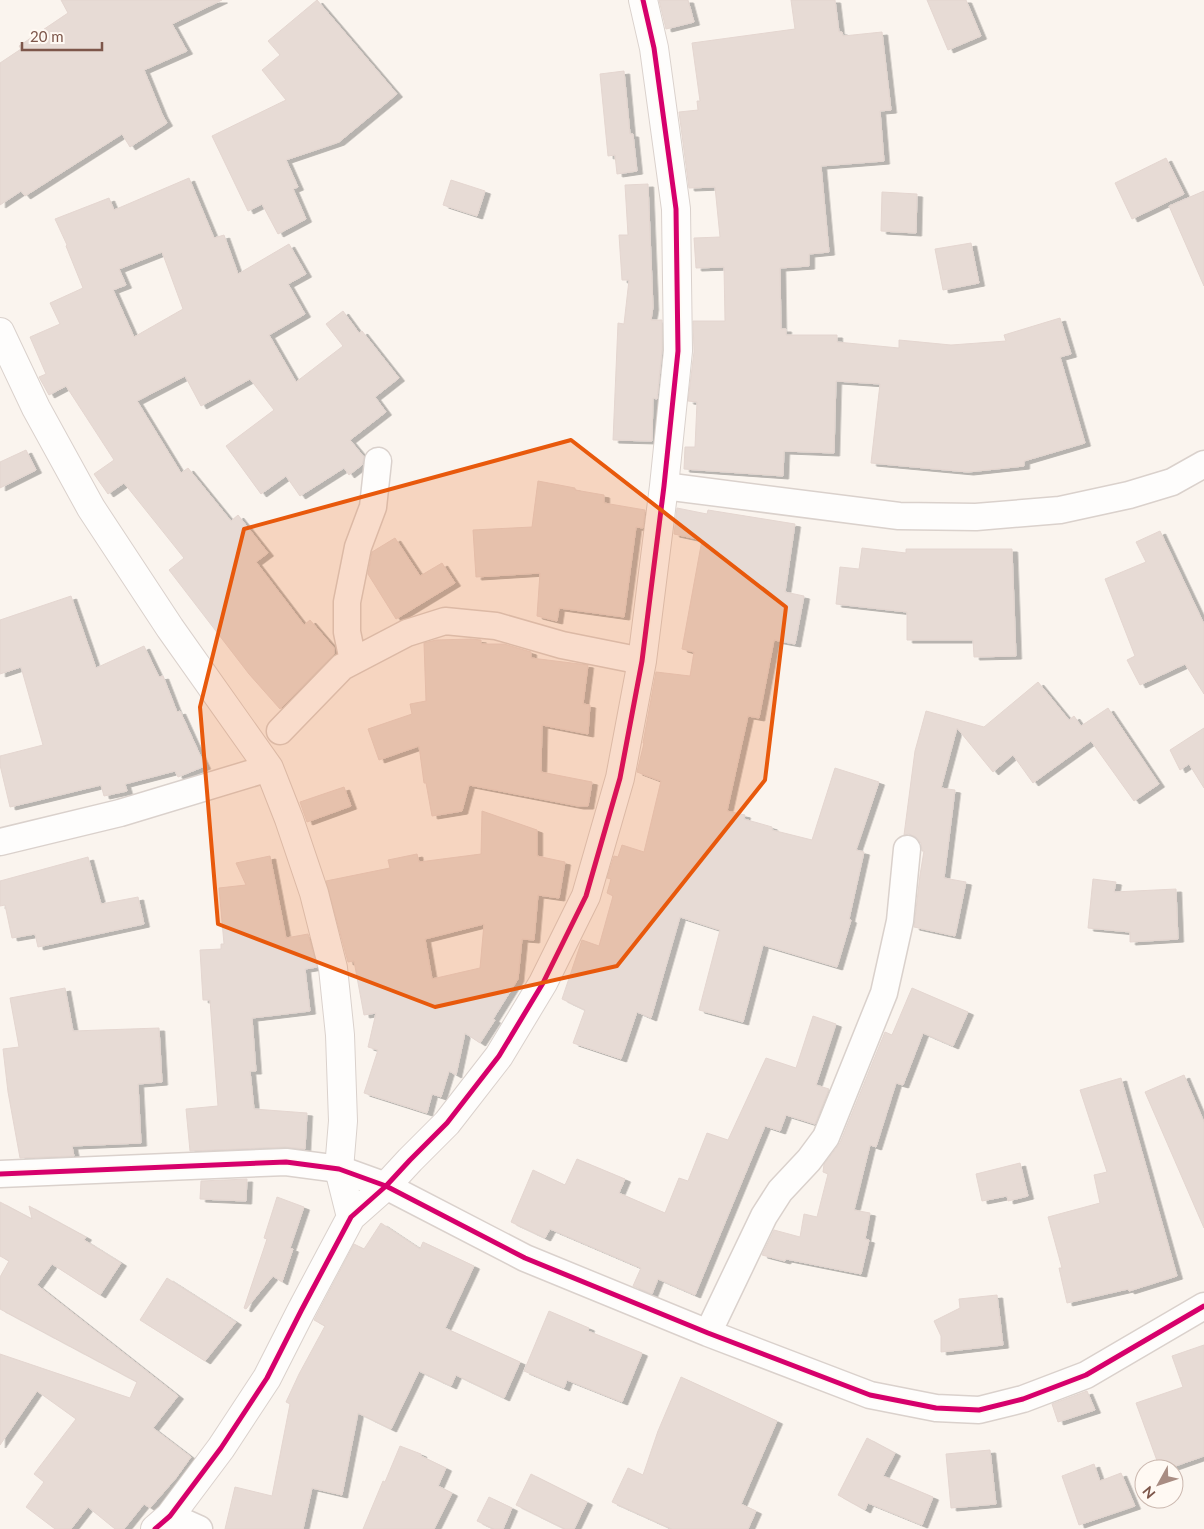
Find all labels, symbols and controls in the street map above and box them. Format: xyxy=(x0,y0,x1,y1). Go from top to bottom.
scale bar xyxy=(22,20,102,52)
text: 20 m xyxy=(30,27,64,45)
north arrow xyxy=(1134,1459,1184,1509)
text: N xyxy=(1139,1483,1159,1502)

